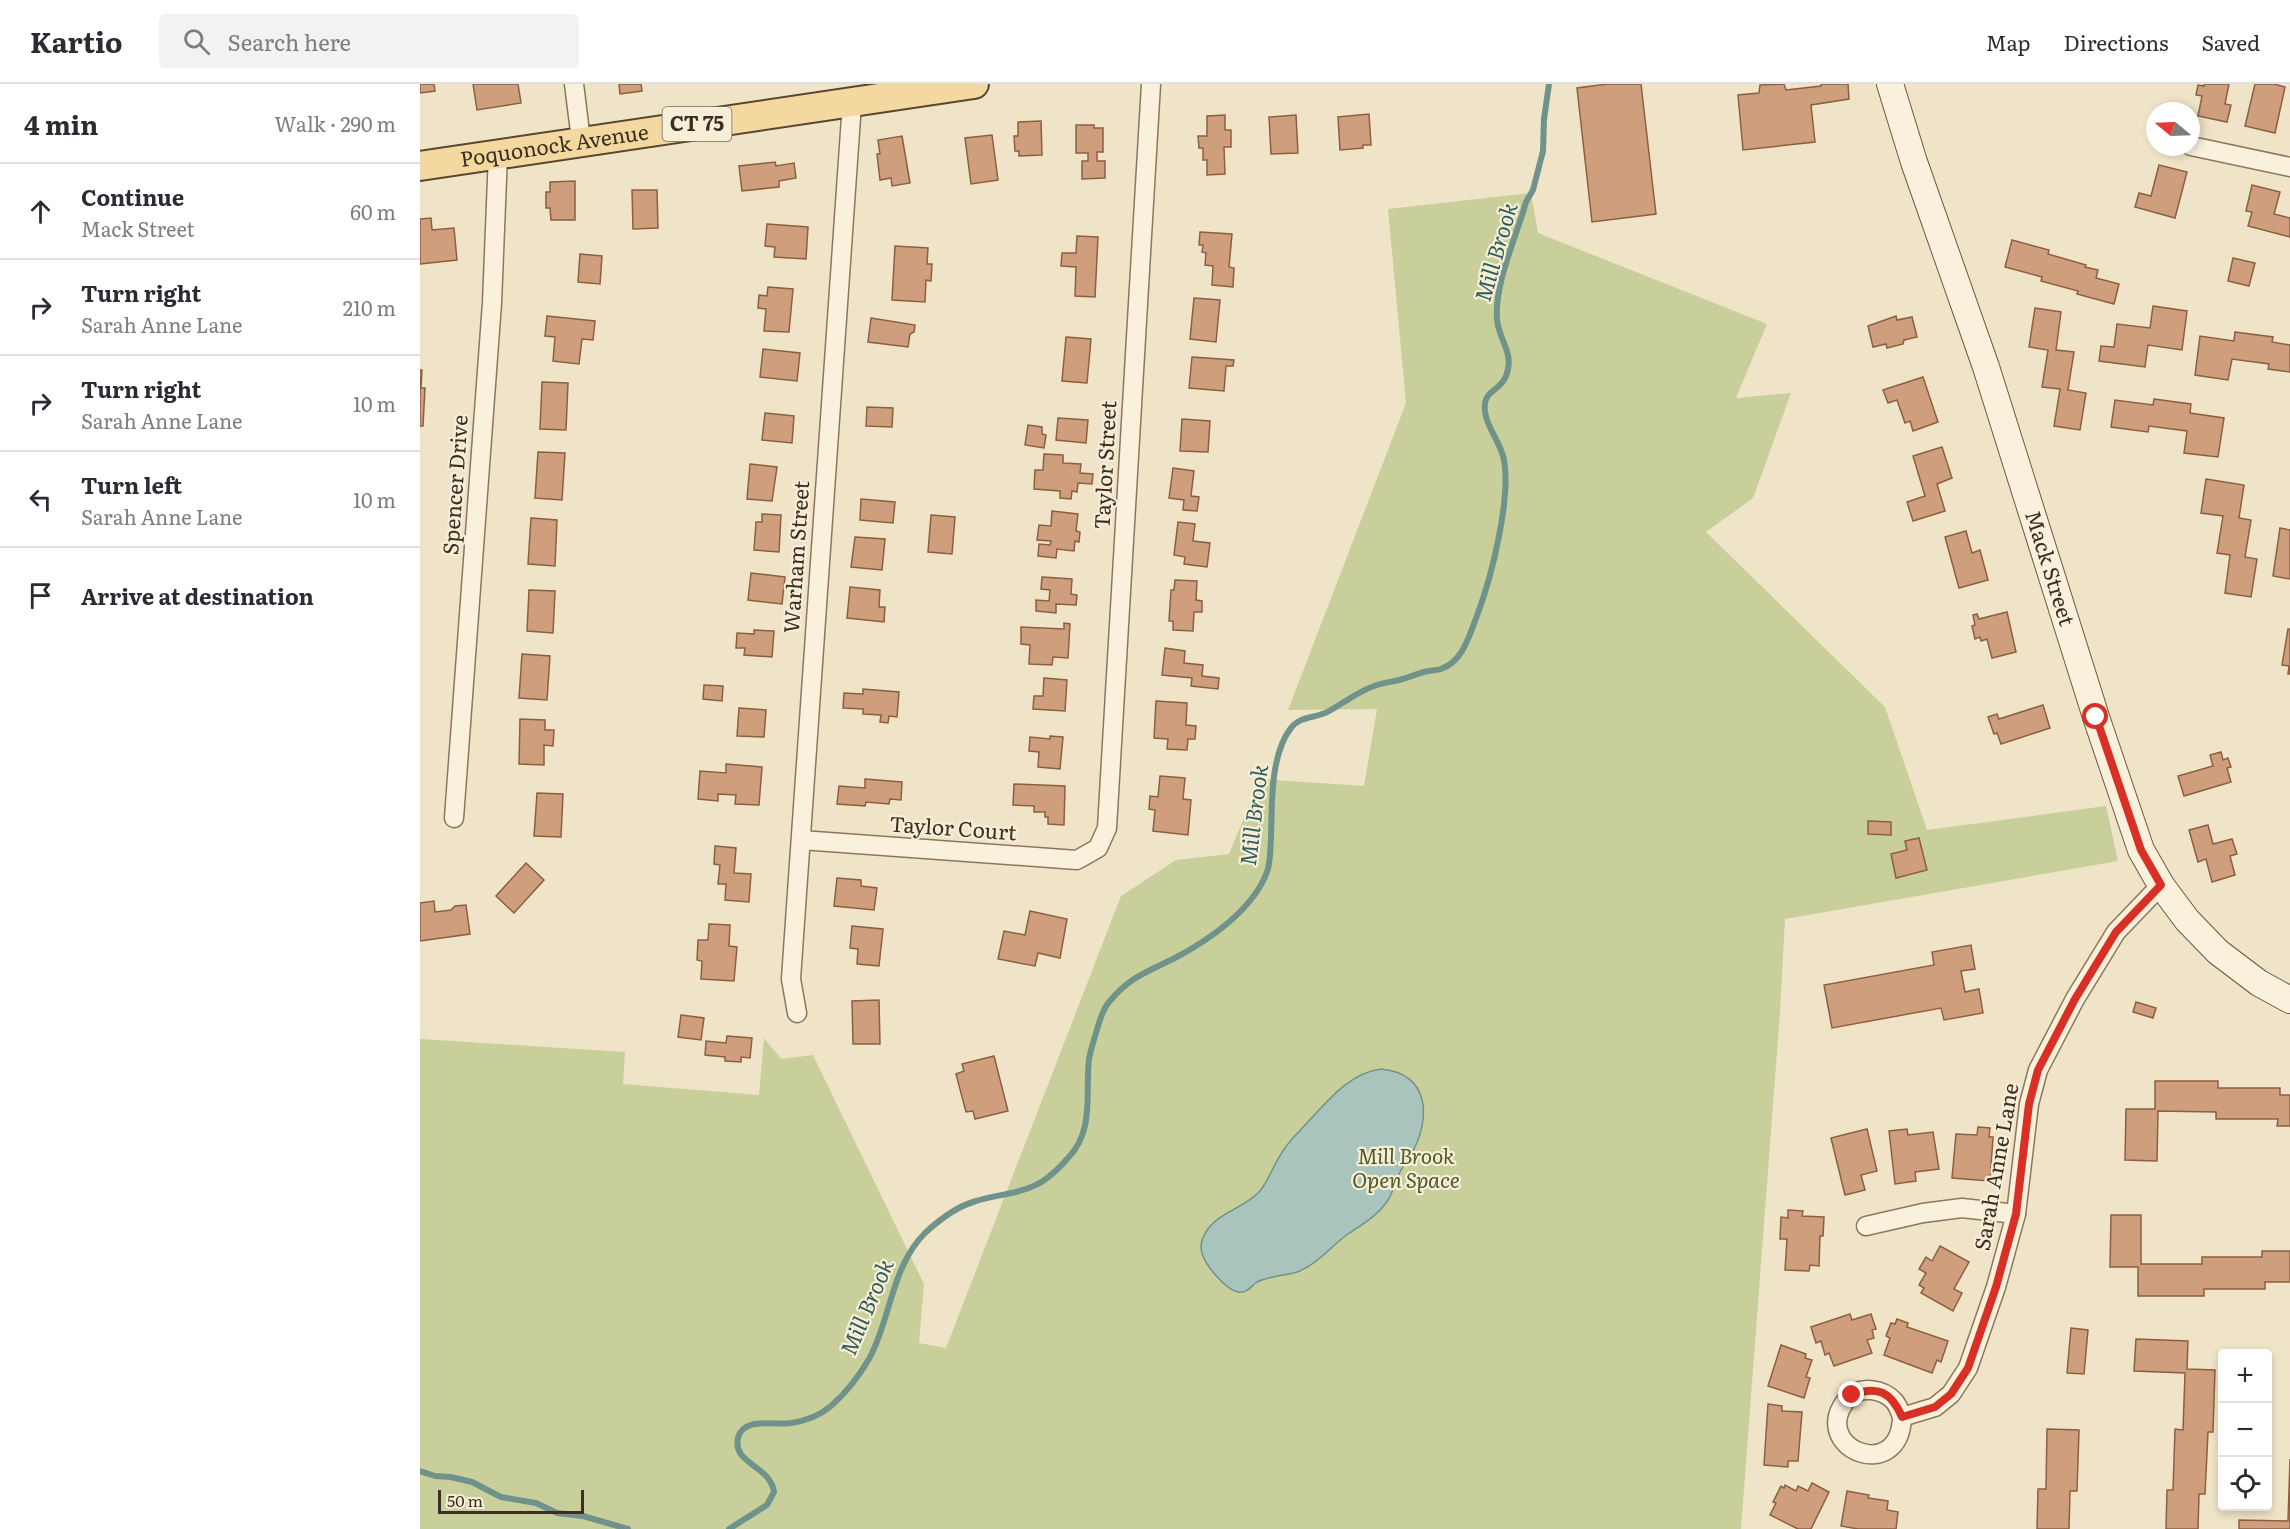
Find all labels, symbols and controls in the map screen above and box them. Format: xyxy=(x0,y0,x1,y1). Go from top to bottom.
search box xyxy=(159,14,579,68)
text: Kartio xyxy=(30,20,123,62)
icon: search xyxy=(180,25,213,58)
text: Search here xyxy=(228,25,351,58)
text: Map xyxy=(1986,26,2031,57)
text: Directions xyxy=(2064,26,2169,57)
text: Saved xyxy=(2202,26,2260,57)
north arrow xyxy=(2146,102,2200,156)
text: 4 min xyxy=(24,104,98,143)
road number: CT 75 xyxy=(662,107,732,141)
text: Walk · 290 m xyxy=(275,108,396,138)
street label: Poquonock Avenue xyxy=(458,114,651,173)
text: Continue xyxy=(81,180,184,213)
icon: ahead xyxy=(24,195,57,228)
text: 60 m xyxy=(350,196,396,226)
water label: Mill Brook xyxy=(1465,198,1524,305)
text: Mack Street xyxy=(81,213,195,243)
text: Turn right xyxy=(81,276,201,309)
icon: right xyxy=(24,291,57,324)
text: 210 m xyxy=(343,292,396,322)
text: Sarah Anne Lane xyxy=(81,309,242,339)
text: Turn right xyxy=(81,372,201,405)
icon: right xyxy=(24,387,57,420)
text: 10 m xyxy=(353,388,396,418)
street label: Taylor Street xyxy=(1085,399,1122,530)
text: Sarah Anne Lane xyxy=(81,405,242,435)
street label: Spencer Drive xyxy=(433,414,474,556)
text: Turn left xyxy=(81,468,182,501)
street label: Warham Street xyxy=(774,479,815,634)
icon: left xyxy=(24,483,57,516)
text: 10 m xyxy=(353,484,396,514)
text: Sarah Anne Lane xyxy=(81,501,242,531)
street label: Mack Street xyxy=(2019,506,2085,630)
icon: arrive xyxy=(24,579,57,612)
text: Arrive at destination xyxy=(81,579,314,612)
route start xyxy=(2082,703,2108,729)
water label: Mill Brook xyxy=(1230,762,1275,867)
street label: Taylor Court xyxy=(889,807,1018,846)
street label: Sarah Anne Lane xyxy=(1965,1080,2025,1253)
park label: Mill Brook Open Space xyxy=(1352,1139,1460,1194)
water label: Mill Brook xyxy=(831,1253,901,1360)
map controls xyxy=(2218,1349,2272,1511)
button: + xyxy=(2218,1349,2272,1403)
route end xyxy=(1838,1381,1864,1407)
button: − xyxy=(2218,1403,2272,1457)
button: locate xyxy=(2218,1457,2272,1511)
scale bar xyxy=(438,1487,584,1514)
text: 50 m xyxy=(447,1488,483,1512)

